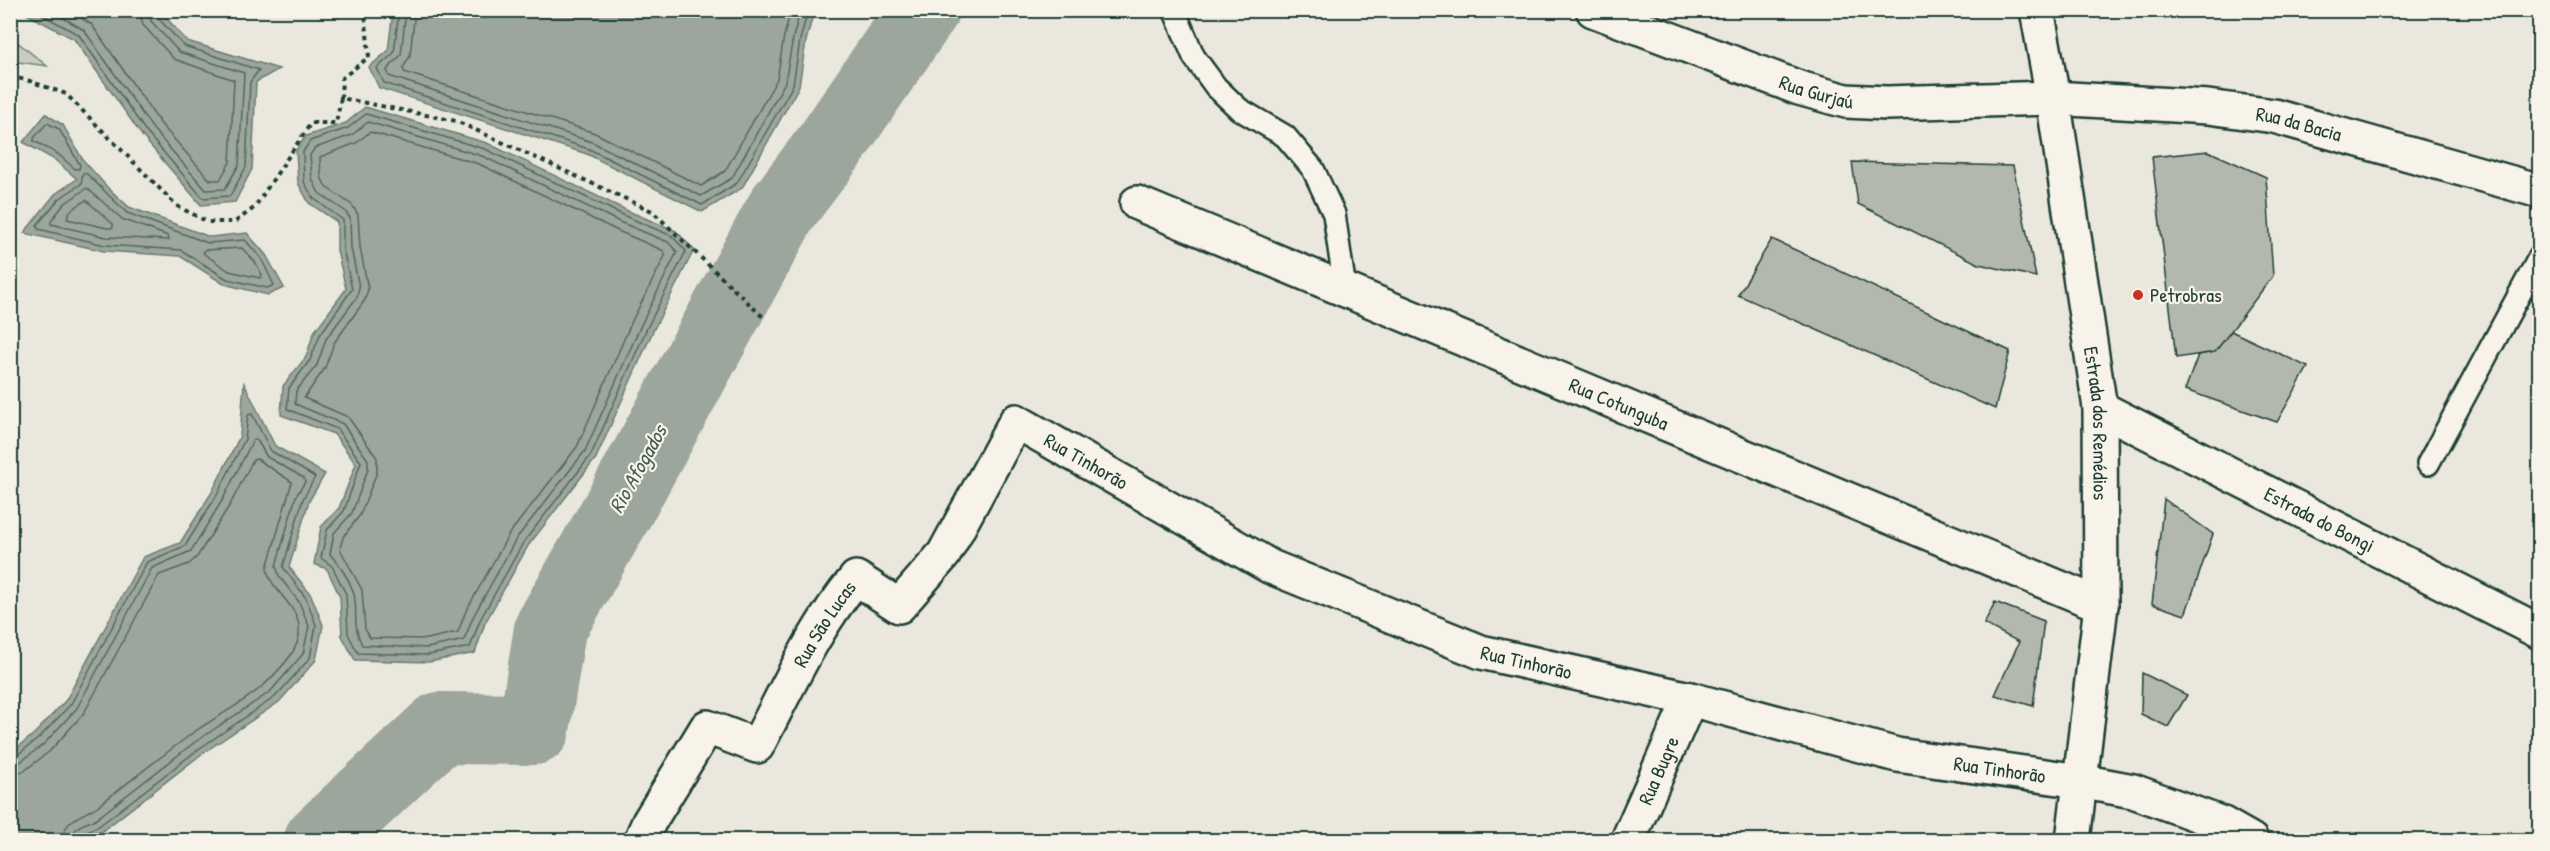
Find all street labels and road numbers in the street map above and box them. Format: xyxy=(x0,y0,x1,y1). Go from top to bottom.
street label: Rua Gurjaú xyxy=(1776,68,1853,114)
street label: Rua da Bacia xyxy=(2254,100,2345,148)
street label: Estrada dos Remédios xyxy=(2078,345,2114,500)
street label: Rua Cotunguba xyxy=(1565,371,1673,436)
street label: Rua Tinhorão xyxy=(1039,426,1133,495)
street label: Estrada do Bongi xyxy=(2260,480,2379,558)
street label: Rua São Lucas xyxy=(786,574,862,672)
street label: Rua Tinhorão xyxy=(1478,638,1574,685)
street label: Rua Bugre xyxy=(1631,732,1685,809)
street label: Rua Tinhorão xyxy=(1952,749,2047,789)

